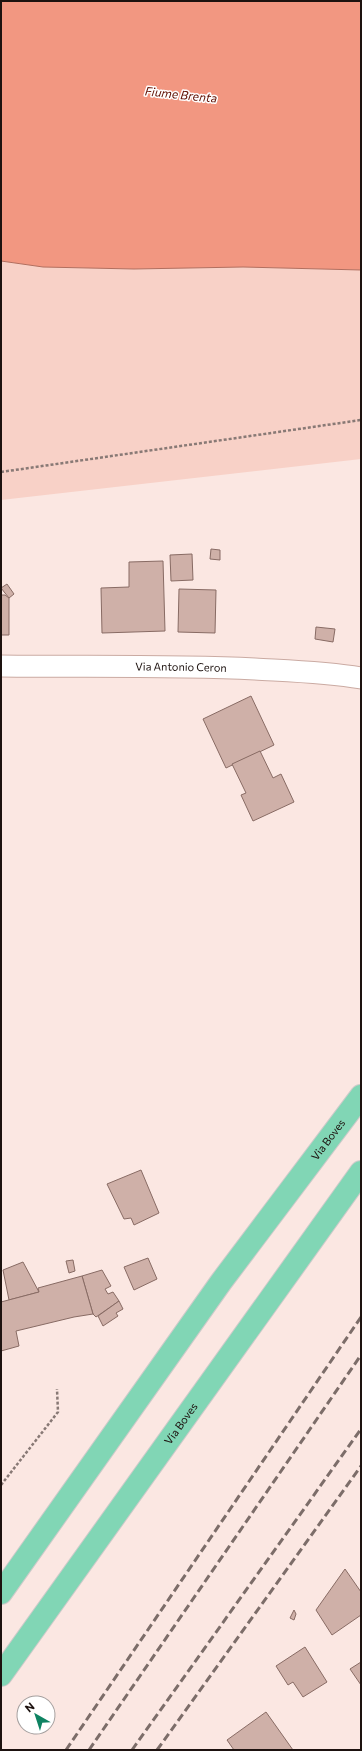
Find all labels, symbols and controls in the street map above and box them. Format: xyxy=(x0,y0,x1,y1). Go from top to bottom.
water label: Fiume Brenta xyxy=(144,83,218,105)
street label: Via Antonio Ceron xyxy=(135,659,227,674)
street label: Via Boves xyxy=(308,1116,347,1163)
street label: Via Boves xyxy=(161,1400,200,1447)
north arrow xyxy=(16,1695,56,1735)
text: N xyxy=(22,1699,37,1714)

